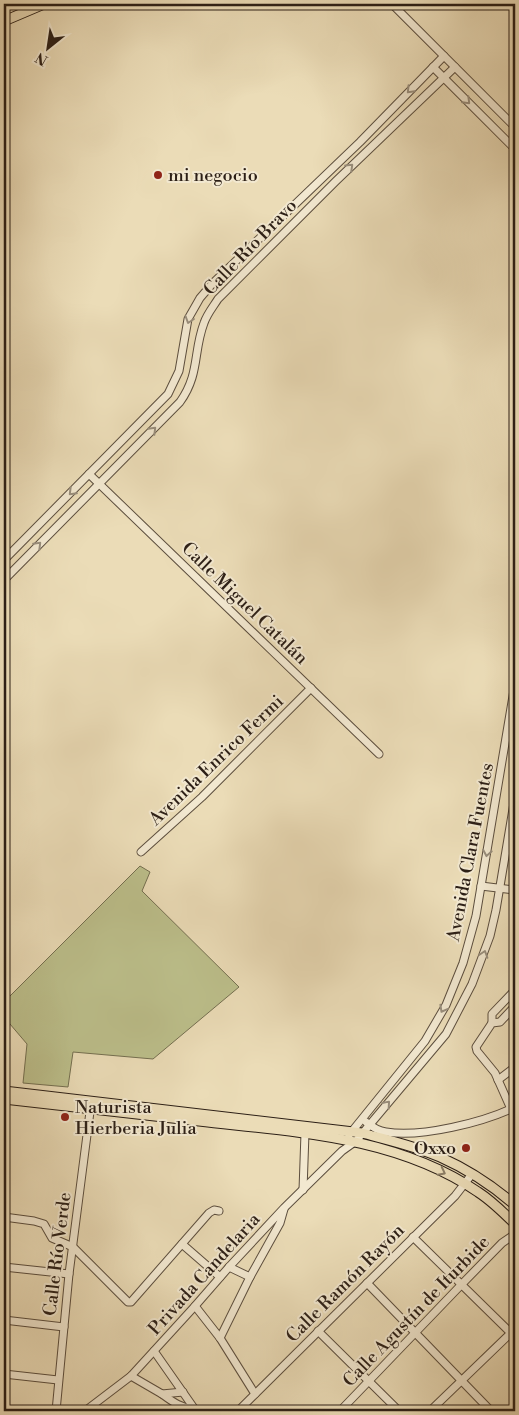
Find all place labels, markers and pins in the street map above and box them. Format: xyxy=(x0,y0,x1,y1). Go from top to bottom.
place label: mi negocio xyxy=(168,164,258,187)
marker: mi negocio xyxy=(152,169,164,181)
place label: Naturista Hierberia Julia xyxy=(75,1096,198,1140)
marker: Naturista Hierberia Julia xyxy=(59,1111,71,1123)
place label: Oxxo xyxy=(414,1137,456,1160)
marker: Oxxo xyxy=(460,1142,472,1154)

